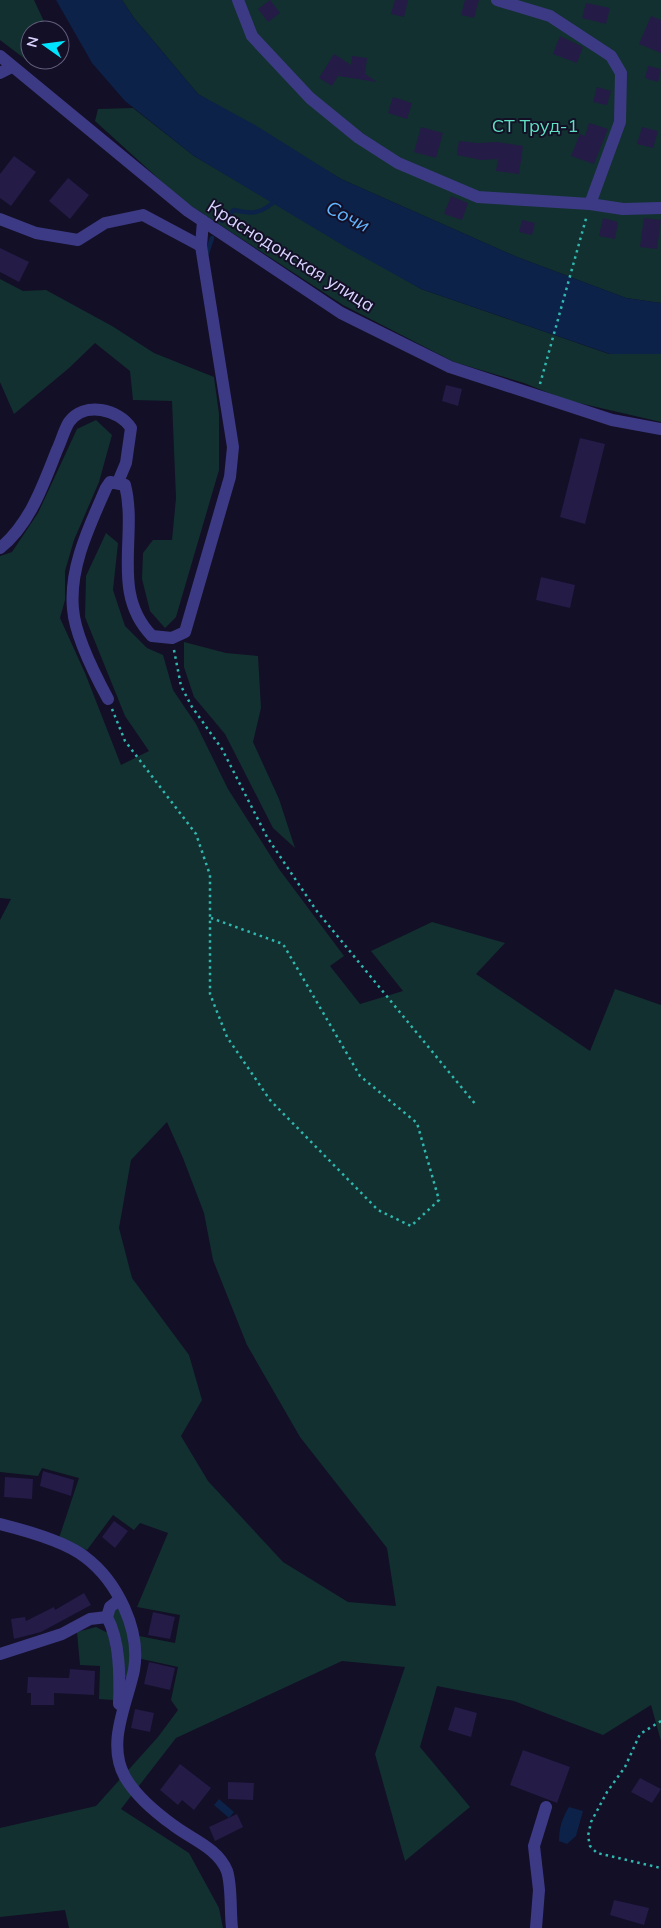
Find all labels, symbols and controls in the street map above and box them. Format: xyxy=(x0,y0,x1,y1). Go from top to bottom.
north arrow xyxy=(20,20,70,70)
text: N xyxy=(22,35,42,49)
park label: СТ Труд-1 xyxy=(492,114,578,137)
street label: Краснодонская улица xyxy=(203,195,379,316)
water label: Сочи xyxy=(322,195,374,237)

